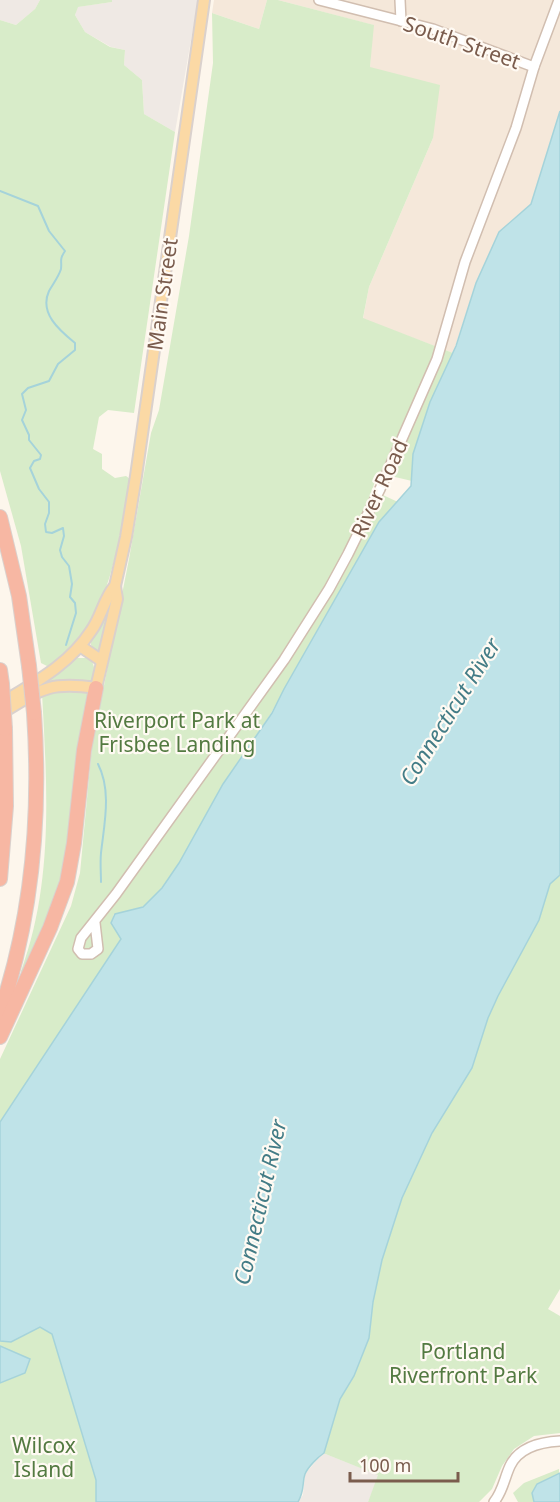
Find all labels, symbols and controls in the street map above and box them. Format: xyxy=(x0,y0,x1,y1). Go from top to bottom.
street label: South Street xyxy=(400,9,525,75)
street label: Main Street xyxy=(140,236,184,352)
street label: River Road xyxy=(344,434,414,542)
water label: Connecticut River xyxy=(392,630,507,790)
park label: Riverport Park at Frisbee Landing xyxy=(94,706,261,758)
water label: Connecticut River xyxy=(225,1115,293,1288)
park label: Portland Riverfront Park xyxy=(389,1337,538,1389)
park label: Wilcox Island xyxy=(12,1431,76,1483)
scale bar xyxy=(350,1445,458,1483)
text: 100 m xyxy=(359,1453,411,1477)

